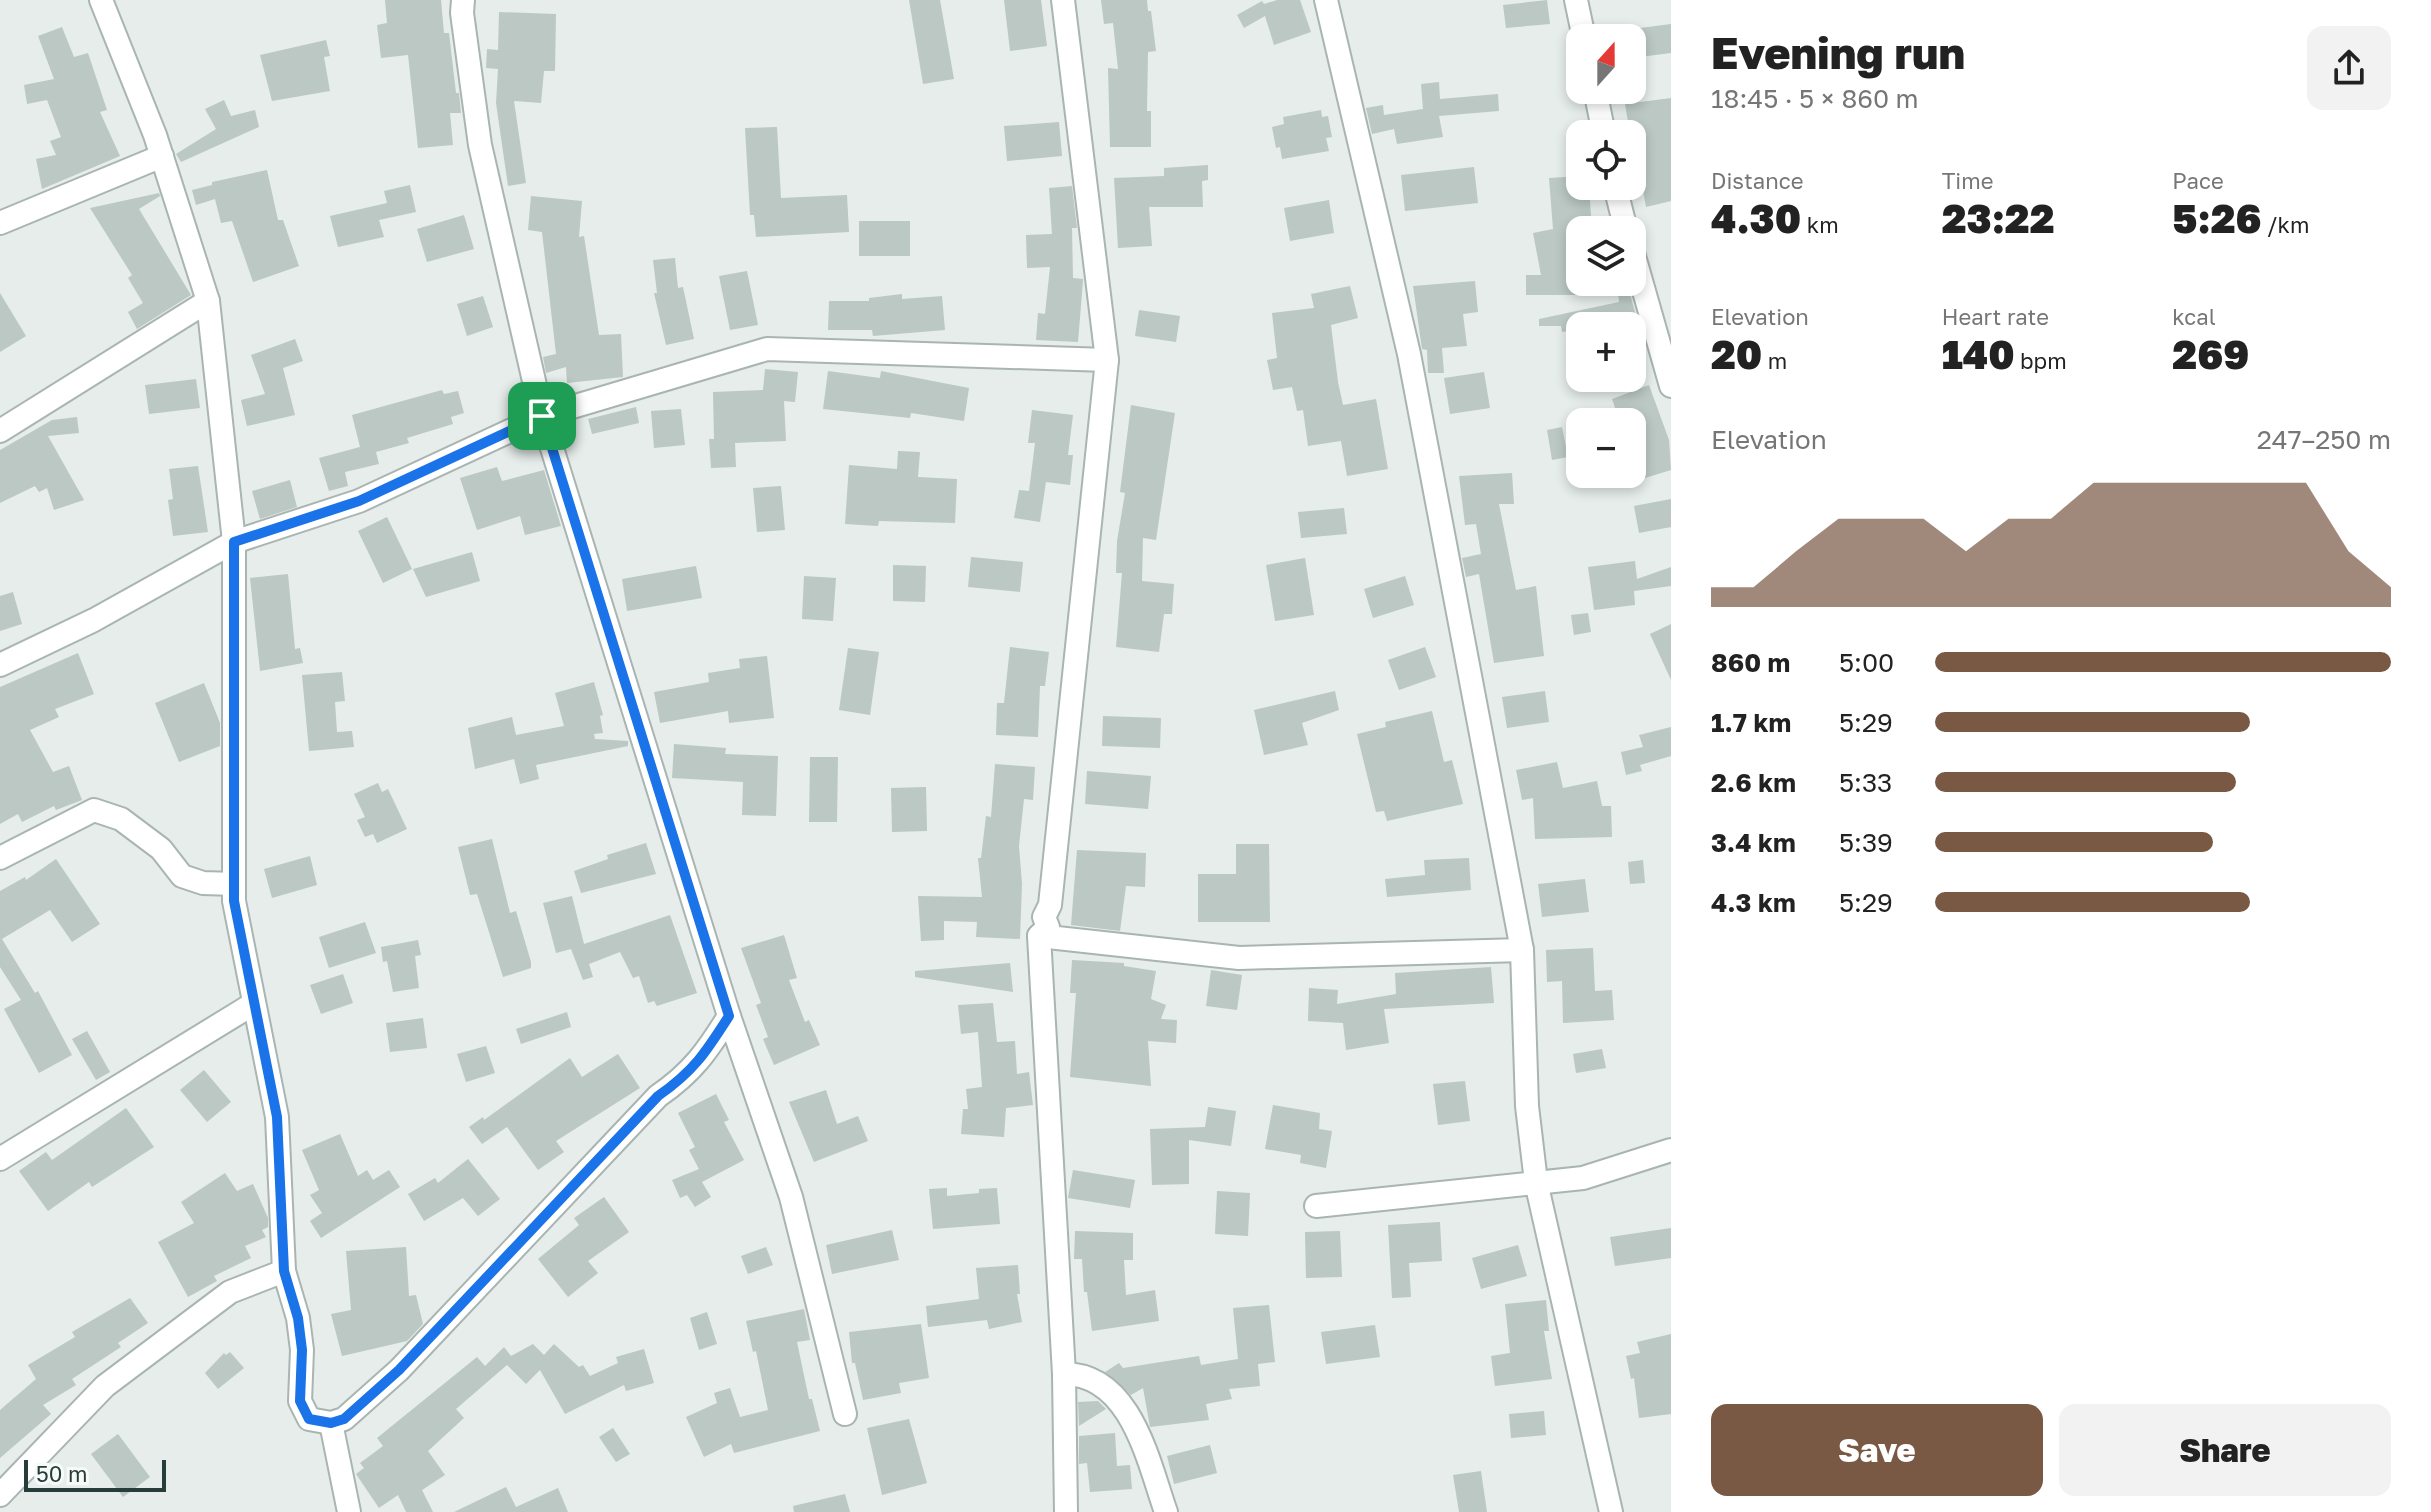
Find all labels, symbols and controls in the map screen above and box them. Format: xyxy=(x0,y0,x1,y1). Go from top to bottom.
north arrow xyxy=(1566,24,1646,104)
map controls xyxy=(1566,24,1646,488)
text: Evening run xyxy=(1711,26,1965,79)
button: share xyxy=(2307,26,2391,110)
text: 18:45 · 5 × 860 m xyxy=(1711,83,1919,114)
button: locate xyxy=(1566,120,1646,200)
text: Distance xyxy=(1711,167,1803,194)
text: Time xyxy=(1942,167,1993,194)
text: Pace xyxy=(2172,167,2224,194)
text: 4.30 xyxy=(1711,194,1801,242)
text: 23:22 xyxy=(1942,194,2054,242)
text: 5:26 xyxy=(2172,194,2262,242)
text: km xyxy=(1801,211,1839,238)
text: /km xyxy=(2262,211,2310,238)
button: layers xyxy=(1566,216,1646,296)
text: Elevation xyxy=(1711,303,1809,330)
text: Heart rate xyxy=(1942,303,2049,330)
text: kcal xyxy=(2172,303,2216,330)
button: + xyxy=(1566,312,1646,392)
text: 20 xyxy=(1711,330,1762,378)
text: 140 xyxy=(1942,330,2015,378)
text: 269 xyxy=(2172,330,2249,378)
text: m xyxy=(1762,347,1787,374)
text: bpm xyxy=(2015,347,2067,374)
pin xyxy=(508,382,576,450)
icon: arrive xyxy=(520,394,564,438)
button: − xyxy=(1566,408,1646,488)
text: Elevation xyxy=(1711,424,1827,455)
text: 247–250 m xyxy=(2257,424,2391,455)
text: 860 m xyxy=(1711,647,1790,678)
text: 5:00 xyxy=(1839,647,1894,678)
text: 1.7 km xyxy=(1711,707,1791,738)
text: 5:29 xyxy=(1839,707,1893,738)
text: 2.6 km xyxy=(1711,767,1796,798)
text: 5:33 xyxy=(1839,767,1892,798)
text: 3.4 km xyxy=(1711,827,1796,858)
text: 5:39 xyxy=(1839,827,1893,858)
text: 4.3 km xyxy=(1711,887,1796,918)
text: 5:29 xyxy=(1839,887,1893,918)
button: Save xyxy=(1711,1404,2043,1496)
button: Share xyxy=(2059,1404,2391,1496)
scale bar xyxy=(24,1456,166,1492)
text: 50 m xyxy=(36,1460,87,1487)

